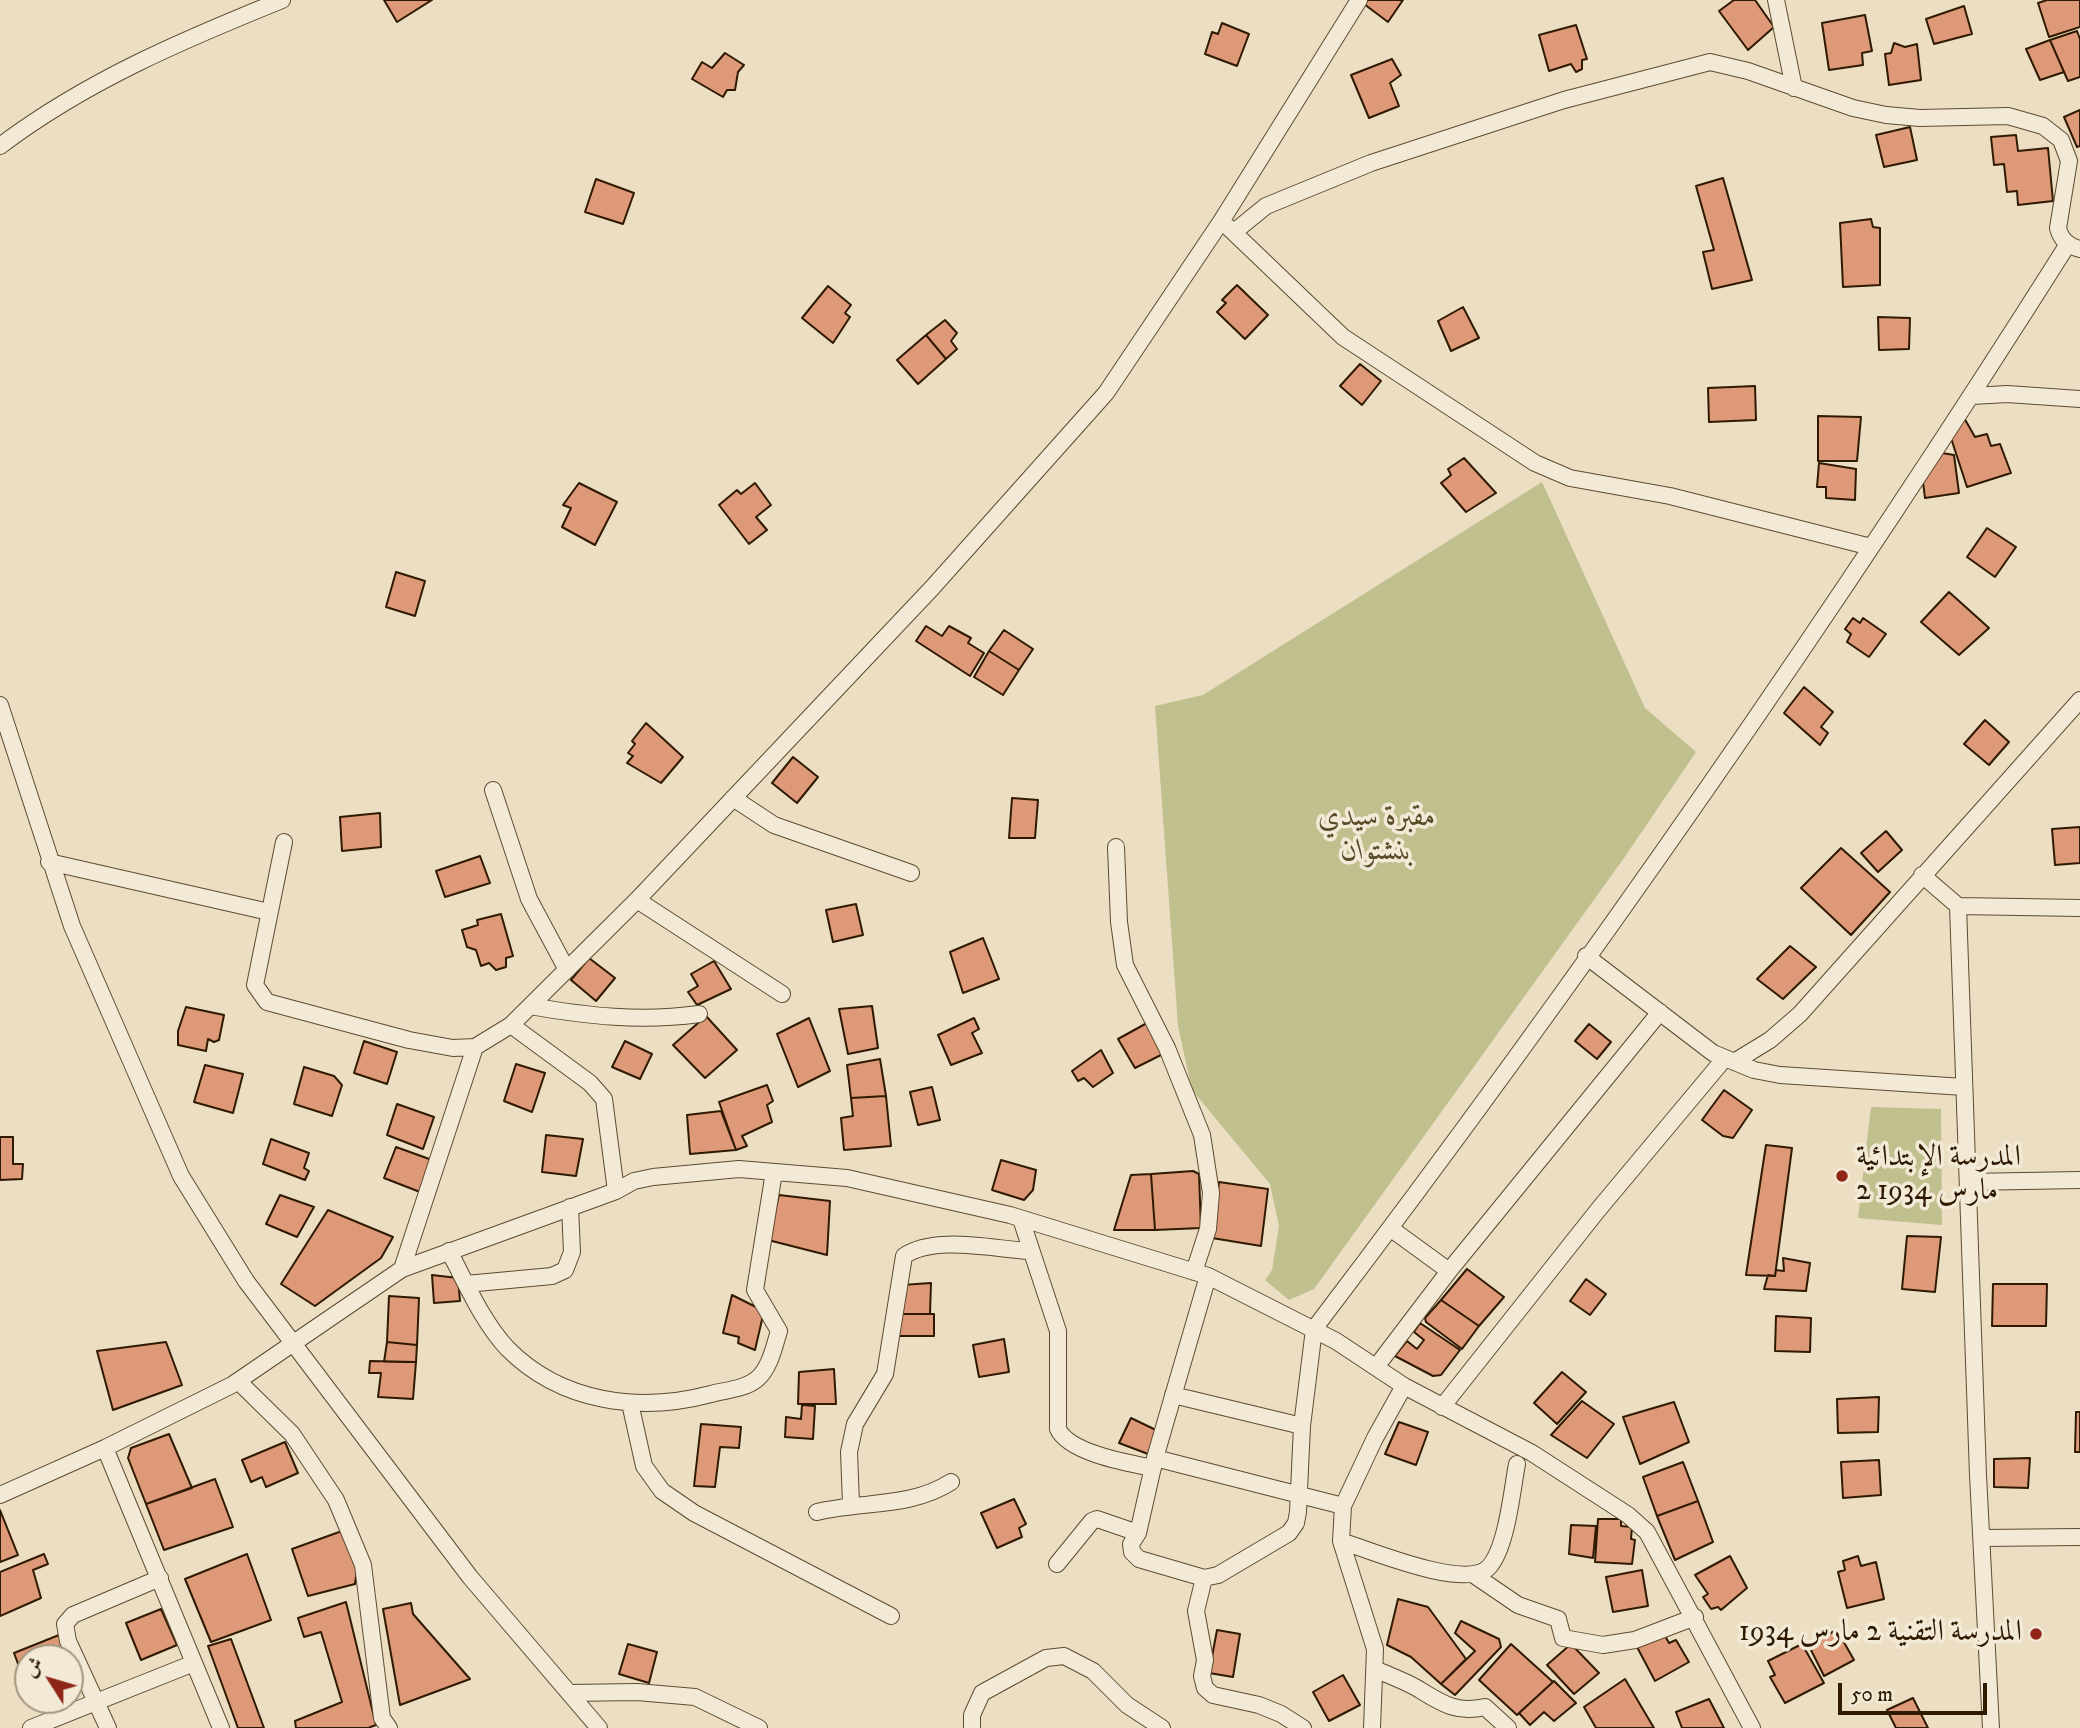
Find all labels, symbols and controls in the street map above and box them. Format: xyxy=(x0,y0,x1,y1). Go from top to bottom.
park label: مقبرة سيدي بنشتوان xyxy=(1318,801,1436,872)
place label: المدرسة الإبتدائية 2 مارس 1934 xyxy=(1856,1141,2021,1212)
marker: المدرسة الإبتدائية 2 مارس 1934 xyxy=(1834,1168,1850,1184)
place label: المدرسة التقنية 2 مارس 1934 xyxy=(1739,1616,2022,1652)
marker: المدرسة التقنية 2 مارس 1934 xyxy=(2028,1626,2044,1642)
north arrow xyxy=(14,1644,84,1714)
text: ش xyxy=(19,1653,48,1682)
scale bar xyxy=(1842,1668,1991,1712)
text: 50 m xyxy=(1851,1682,1893,1708)

